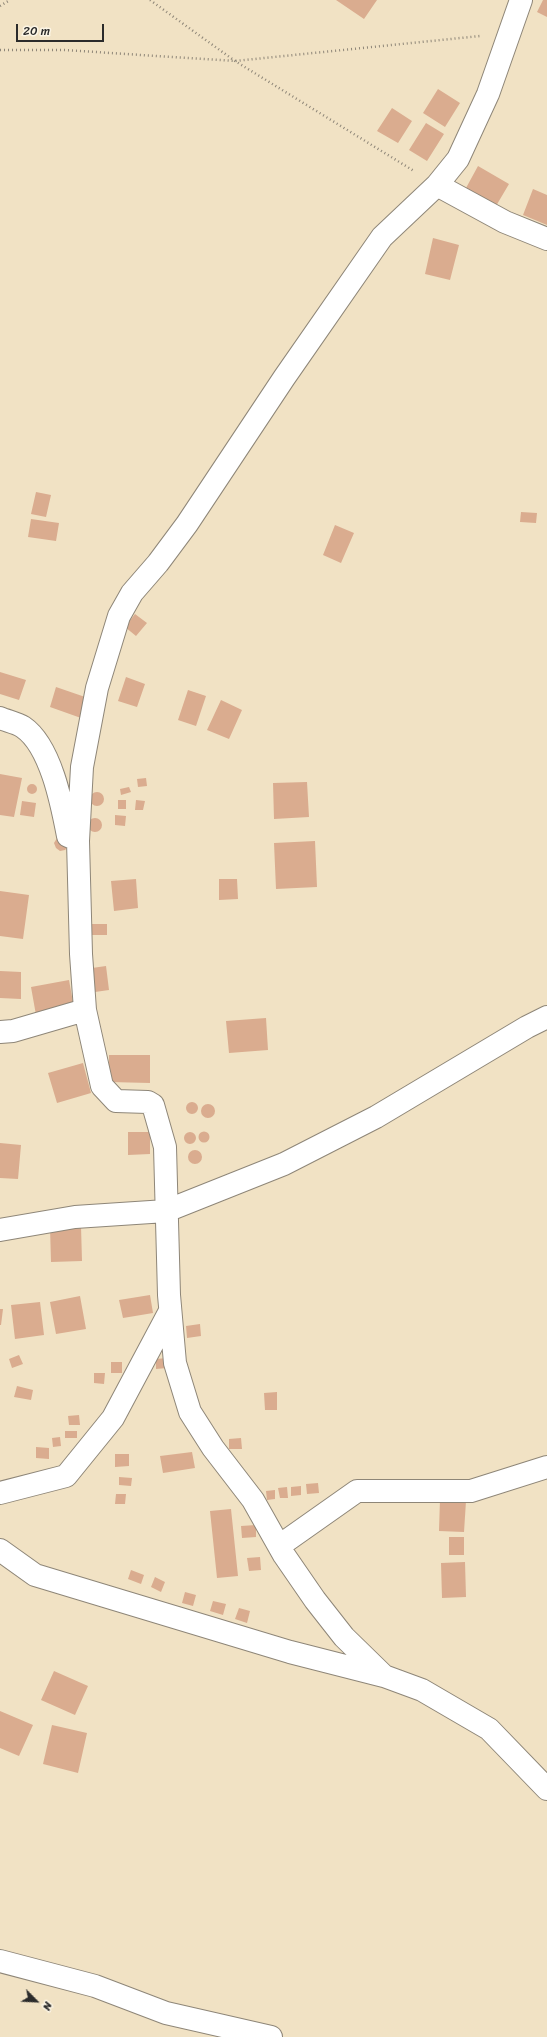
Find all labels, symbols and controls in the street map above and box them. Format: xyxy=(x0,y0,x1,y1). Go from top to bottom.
scale bar xyxy=(18,16,106,42)
text: 20 m xyxy=(23,20,50,42)
north arrow xyxy=(16,1981,56,2021)
text: N xyxy=(37,1999,58,2013)

